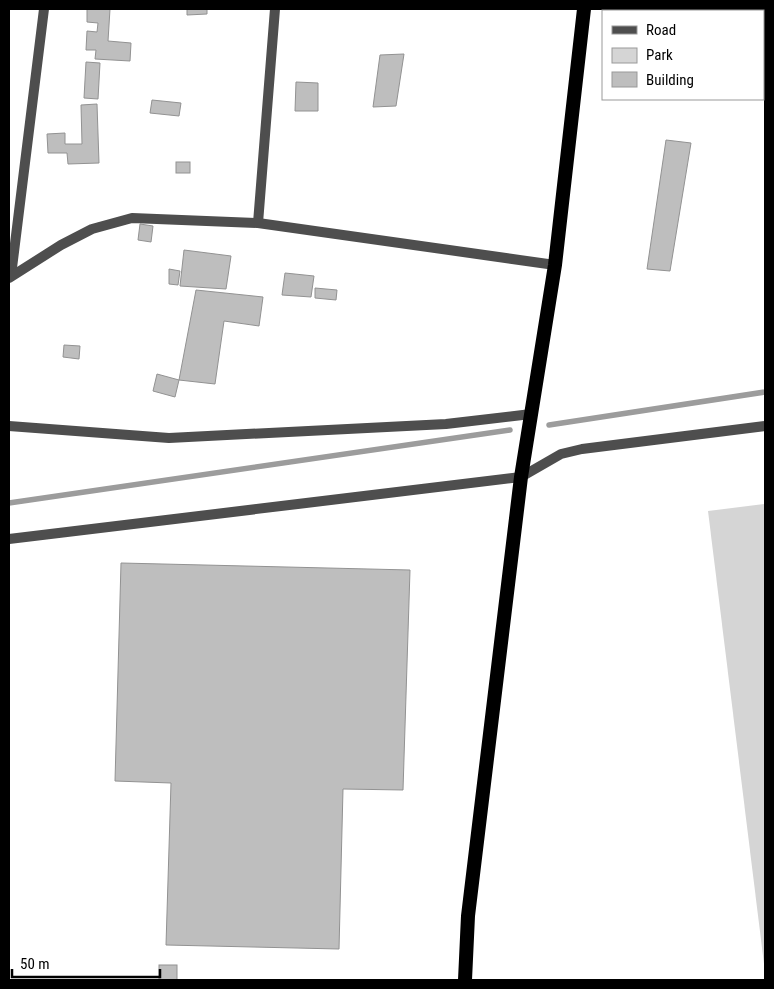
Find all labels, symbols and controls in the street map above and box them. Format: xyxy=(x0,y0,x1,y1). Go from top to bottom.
legend xyxy=(602,10,764,100)
text: Road xyxy=(646,21,676,39)
text: Park xyxy=(646,46,673,64)
text: Building xyxy=(646,71,694,89)
scale bar xyxy=(12,946,160,978)
text: 50 m xyxy=(20,955,50,973)

